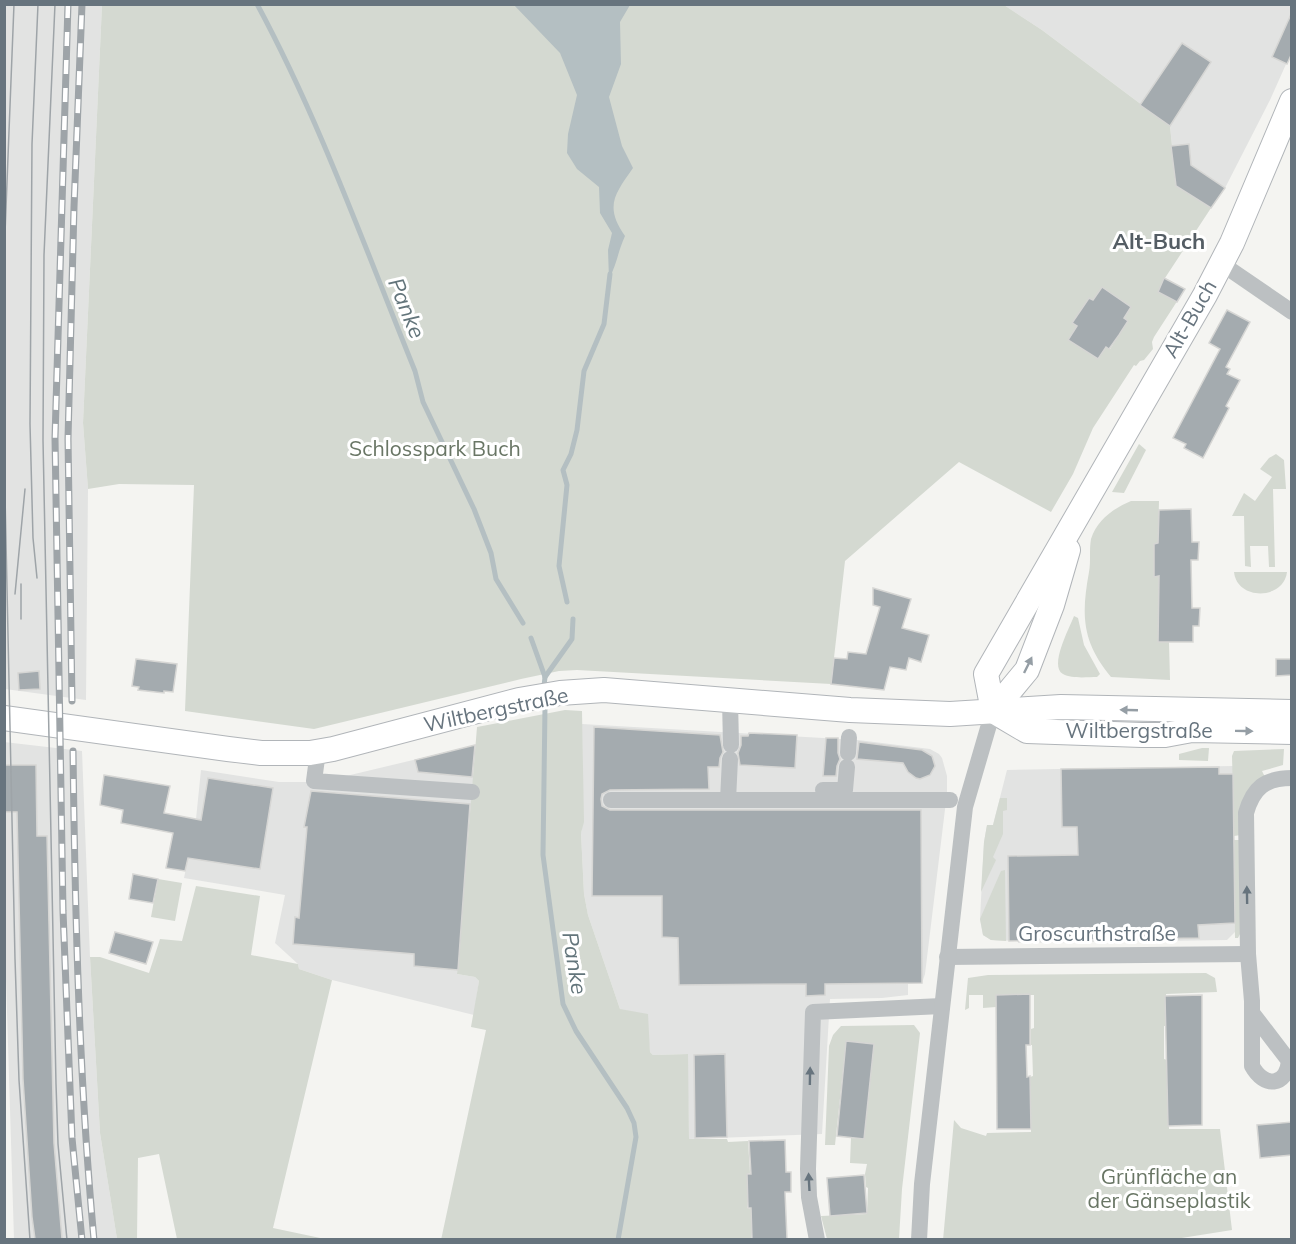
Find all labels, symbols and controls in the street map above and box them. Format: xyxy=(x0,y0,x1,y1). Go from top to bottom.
district label: Alt-Buch xyxy=(1113,227,1205,255)
water label: Panke xyxy=(382,274,432,342)
street label: Alt-Buch xyxy=(1156,275,1222,362)
park label: Schlosspark Buch xyxy=(349,435,521,461)
one-way arrow xyxy=(1023,657,1033,674)
street label: Wiltbergstraße xyxy=(421,681,571,737)
one-way arrow xyxy=(1120,705,1139,714)
street label: Wiltbergstraße xyxy=(1065,717,1213,743)
one-way arrow xyxy=(1235,726,1254,736)
one-way arrow xyxy=(1242,886,1252,905)
street label: Groscurthstraße xyxy=(1018,920,1176,946)
water label: Panke xyxy=(556,930,594,996)
one-way arrow xyxy=(805,1067,815,1086)
park label: Grünfläche an der Gänseplastik xyxy=(1088,1163,1251,1213)
one-way arrow xyxy=(804,1172,813,1191)

